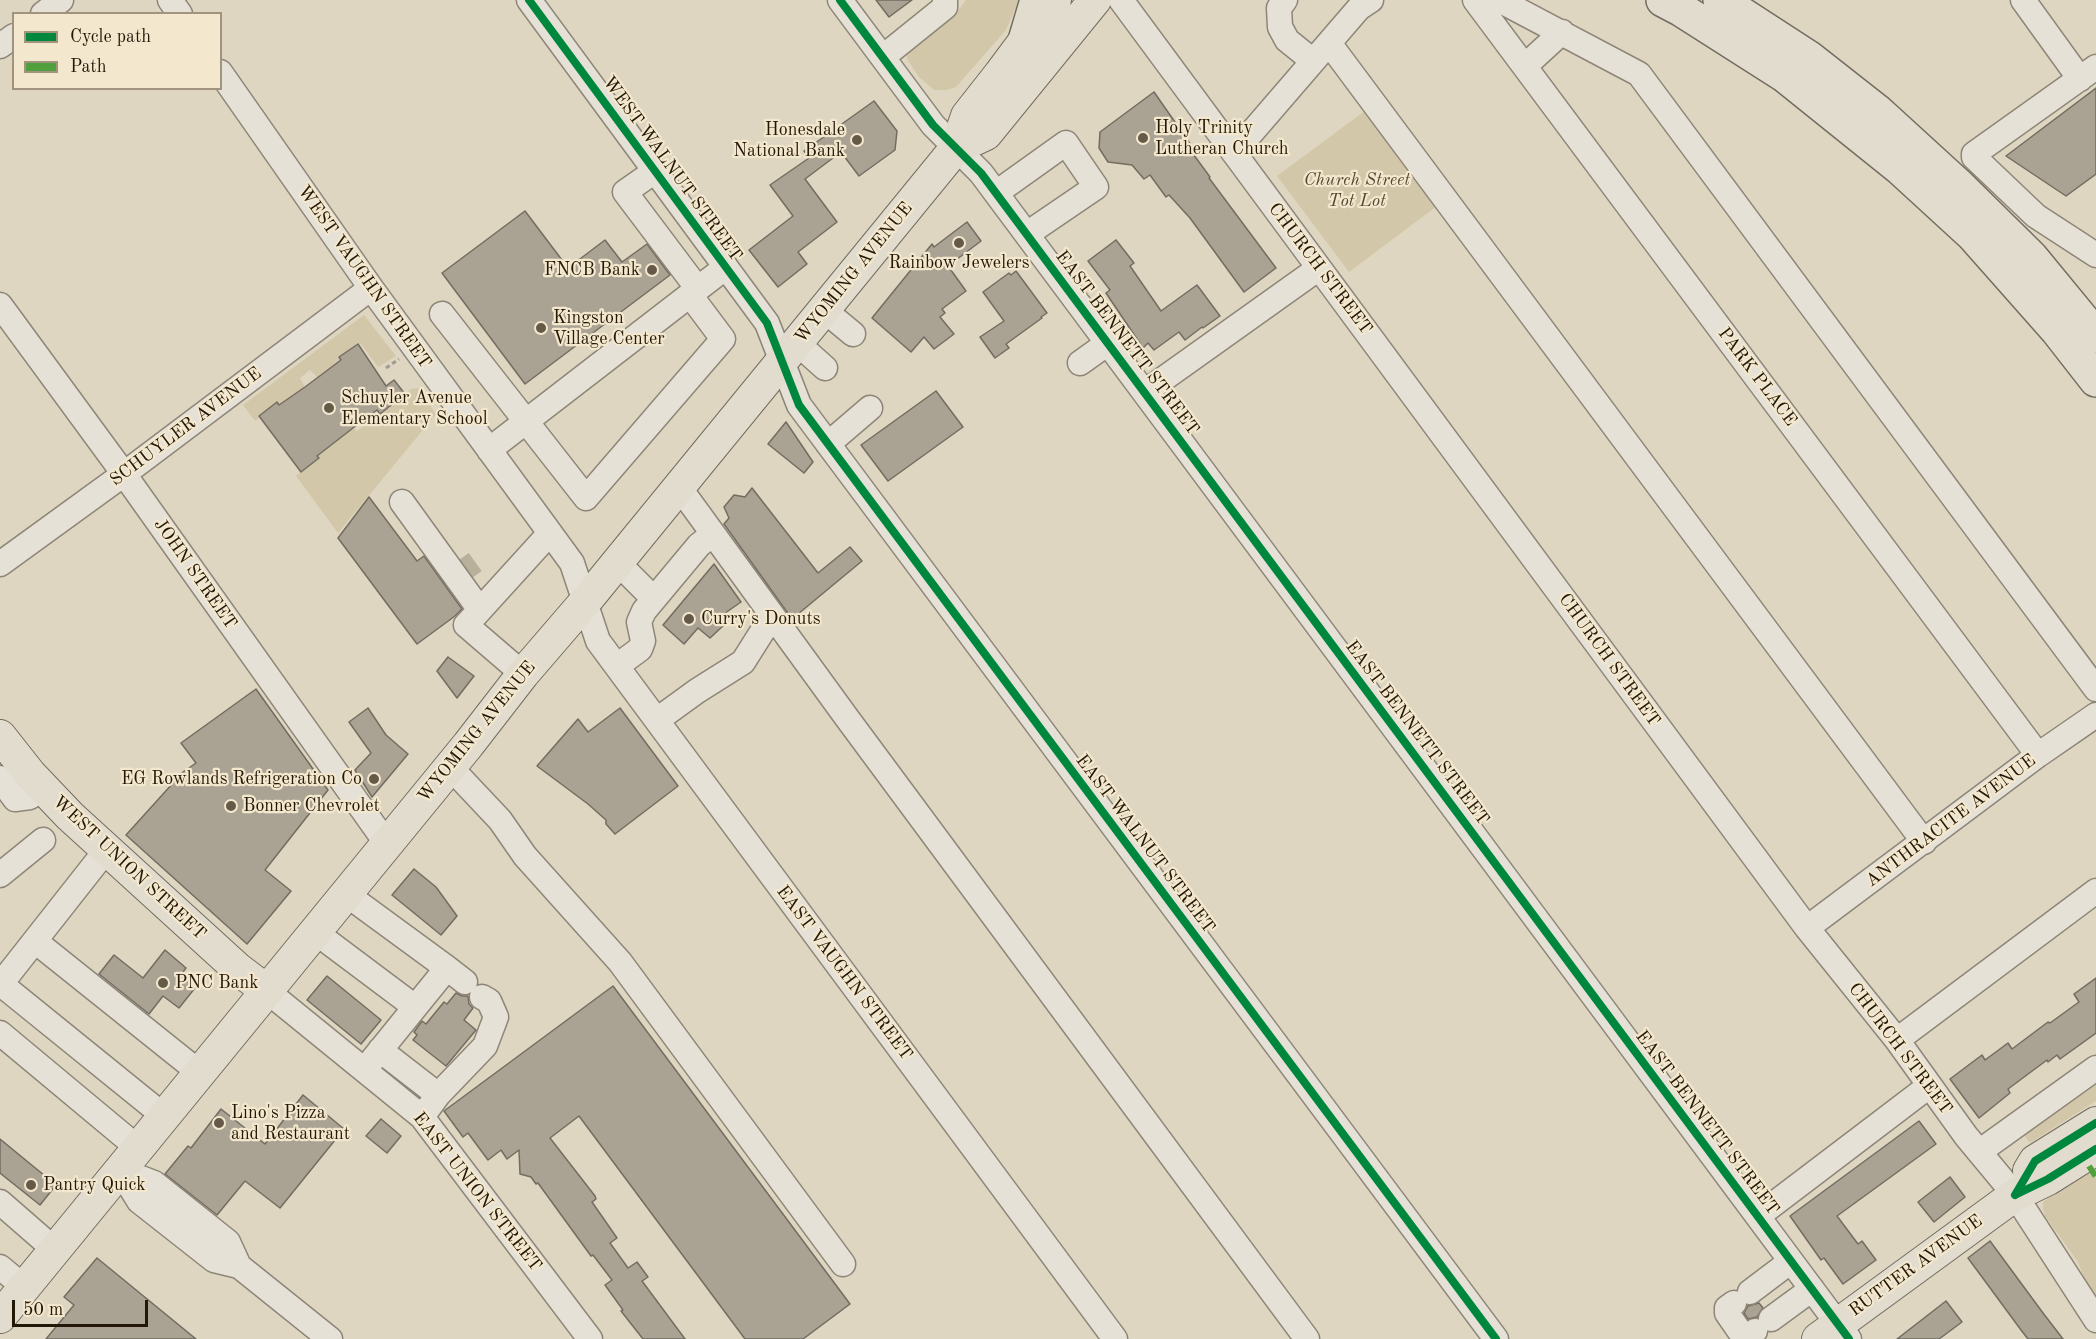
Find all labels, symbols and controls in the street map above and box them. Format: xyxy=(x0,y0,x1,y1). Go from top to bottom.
legend xyxy=(12,12,222,90)
text: Cycle path xyxy=(70,28,151,46)
text: Path xyxy=(70,58,106,76)
street label: WEST WALNUT STREET xyxy=(598,72,746,266)
place label: Holy Trinity Lutheran Church xyxy=(1155,117,1289,160)
place label: Honesdale National Bank xyxy=(733,119,845,162)
marker: Holy Trinity Lutheran Church xyxy=(1136,131,1150,145)
marker: Honesdale National Bank xyxy=(850,133,864,147)
park label: Church Street Tot Lot xyxy=(1304,169,1410,212)
street label: WEST VAUGHN STREET xyxy=(292,181,436,373)
street label: WYOMING AVENUE xyxy=(790,198,918,348)
street label: CHURCH STREET xyxy=(1264,199,1376,339)
marker: Rainbow Jewelers xyxy=(952,236,966,250)
street label: EAST BENNETT STREET xyxy=(1051,246,1203,440)
place label: Rainbow Jewelers xyxy=(889,252,1029,274)
place label: FNCB Bank xyxy=(544,259,640,281)
marker: FNCB Bank xyxy=(645,263,659,277)
place label: Kingston Village Center xyxy=(553,307,665,350)
marker: Kingston Village Center xyxy=(534,321,548,335)
street label: PARK PLACE xyxy=(1713,323,1801,431)
street label: SCHUYLER AVENUE xyxy=(106,363,266,491)
place label: Schuyler Avenue Elementary School xyxy=(341,387,488,430)
marker: Schuyler Avenue Elementary School xyxy=(322,401,336,415)
street label: JOHN STREET xyxy=(149,515,241,633)
street label: CHURCH STREET xyxy=(1554,589,1664,731)
place label: Curry's Donuts xyxy=(701,608,821,630)
marker: Curry's Donuts xyxy=(682,612,696,626)
street label: EAST BENNETT STREET xyxy=(1341,636,1493,830)
street label: WYOMING AVENUE xyxy=(413,657,541,807)
street label: EAST WALNUT STREET xyxy=(1071,750,1219,938)
street label: ANTHRACITE AVENUE xyxy=(1862,750,2040,892)
place label: EG Rowlands Refrigeration Co xyxy=(121,768,362,790)
marker: EG Rowlands Refrigeration Co xyxy=(367,772,381,786)
street label: WEST UNION STREET xyxy=(48,791,210,945)
place label: Bonner Chevrolet xyxy=(243,795,380,817)
marker: Bonner Chevrolet xyxy=(224,799,238,813)
street label: EAST VAUGHN STREET xyxy=(771,881,917,1065)
place label: PNC Bank xyxy=(175,972,259,994)
marker: PNC Bank xyxy=(156,976,170,990)
street label: CHURCH STREET xyxy=(1844,979,1956,1119)
street label: EAST BENNETT STREET xyxy=(1631,1026,1783,1220)
place label: Lino's Pizza and Restaurant xyxy=(231,1102,350,1144)
street label: EAST UNION STREET xyxy=(408,1108,546,1276)
marker: Lino's Pizza and Restaurant xyxy=(212,1116,226,1130)
place label: Pantry Quick xyxy=(43,1174,146,1196)
marker: Pantry Quick xyxy=(24,1178,38,1192)
street label: RUTTER AVENUE xyxy=(1845,1210,1987,1322)
scale bar xyxy=(15,1288,152,1326)
text: 50 m xyxy=(23,1301,63,1319)

